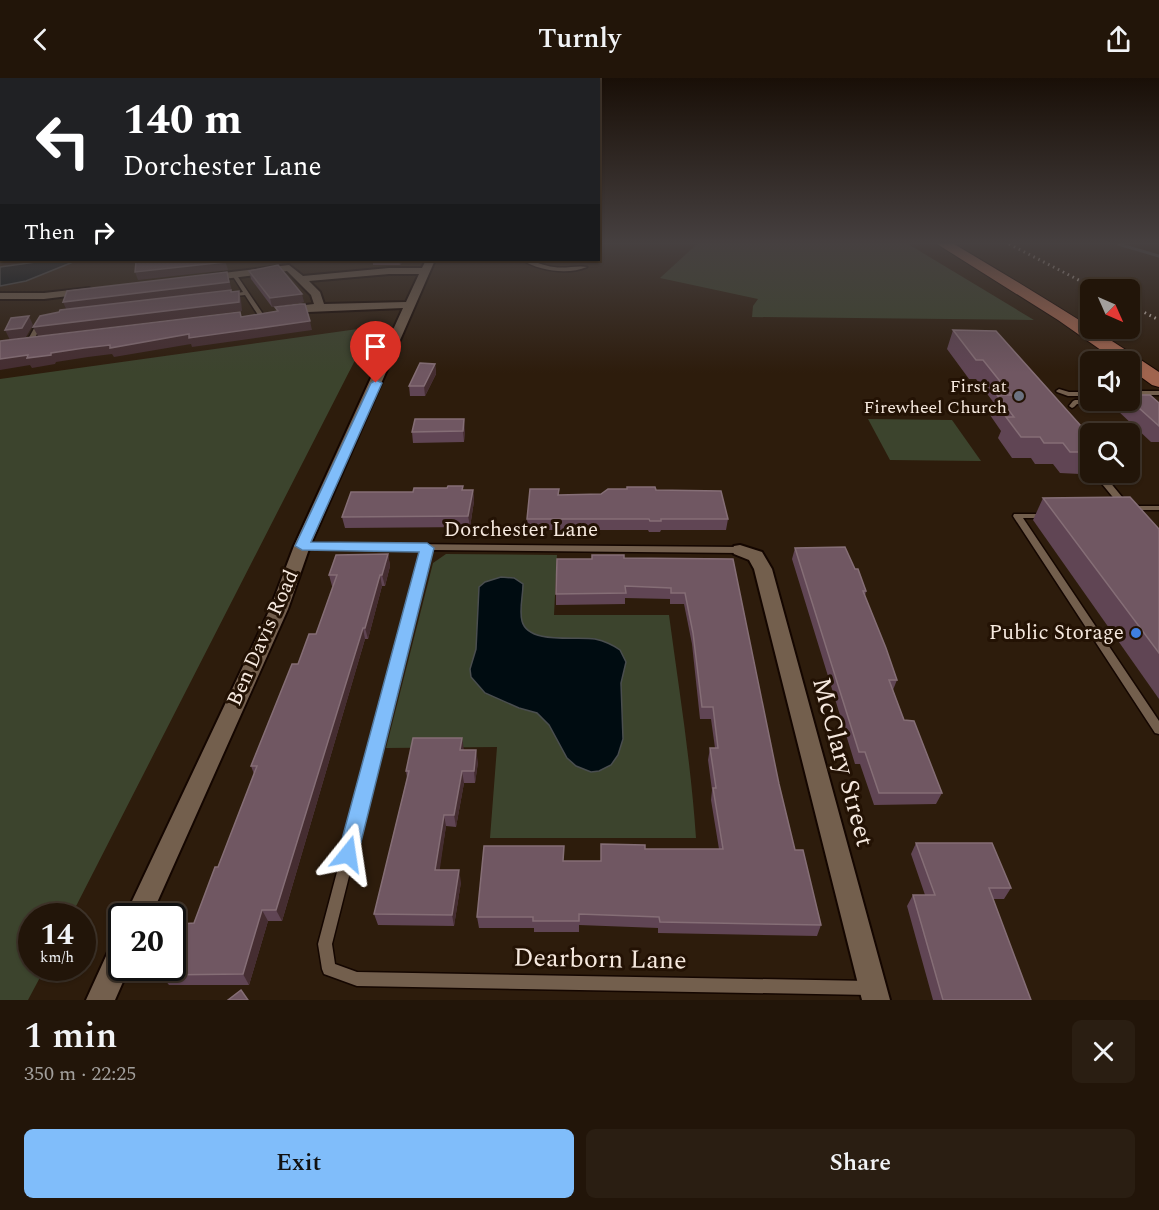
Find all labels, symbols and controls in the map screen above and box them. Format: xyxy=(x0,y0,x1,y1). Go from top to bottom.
text: Turnly xyxy=(538,18,621,60)
icon: back xyxy=(24,23,57,56)
icon: share xyxy=(1102,23,1135,56)
text: 140 m xyxy=(123,89,242,152)
icon: left xyxy=(24,102,102,180)
text: Dorchester Lane xyxy=(123,146,321,188)
text: Then xyxy=(24,216,75,249)
icon: right xyxy=(87,216,120,249)
north arrow xyxy=(1080,279,1140,339)
map controls xyxy=(1080,279,1140,483)
pin xyxy=(350,321,401,383)
icon: arrive xyxy=(359,330,392,363)
button: sound xyxy=(1080,351,1140,411)
place label: First at Firewheel Church xyxy=(864,373,1007,421)
marker: First at Firewheel Church xyxy=(1012,389,1026,403)
button: search xyxy=(1080,423,1140,483)
street label: Dorchester Lane xyxy=(444,514,598,546)
street label: Ben Davis Road xyxy=(219,565,307,711)
place label: Public Storage xyxy=(989,617,1124,649)
marker: Public Storage xyxy=(1129,626,1143,640)
street label: McClary Street xyxy=(801,673,885,851)
position arrow xyxy=(316,822,380,886)
speed limit sign: 20 xyxy=(108,903,186,981)
text: 14 xyxy=(40,912,74,958)
street label: Dearborn Lane xyxy=(513,937,687,981)
text: km/h xyxy=(40,946,74,969)
text: 1 min xyxy=(24,1009,117,1064)
button: close xyxy=(1072,1020,1135,1083)
text: 350 m · 22:25 xyxy=(24,1059,136,1089)
button: Exit xyxy=(24,1129,574,1198)
button: Share xyxy=(586,1129,1135,1198)

